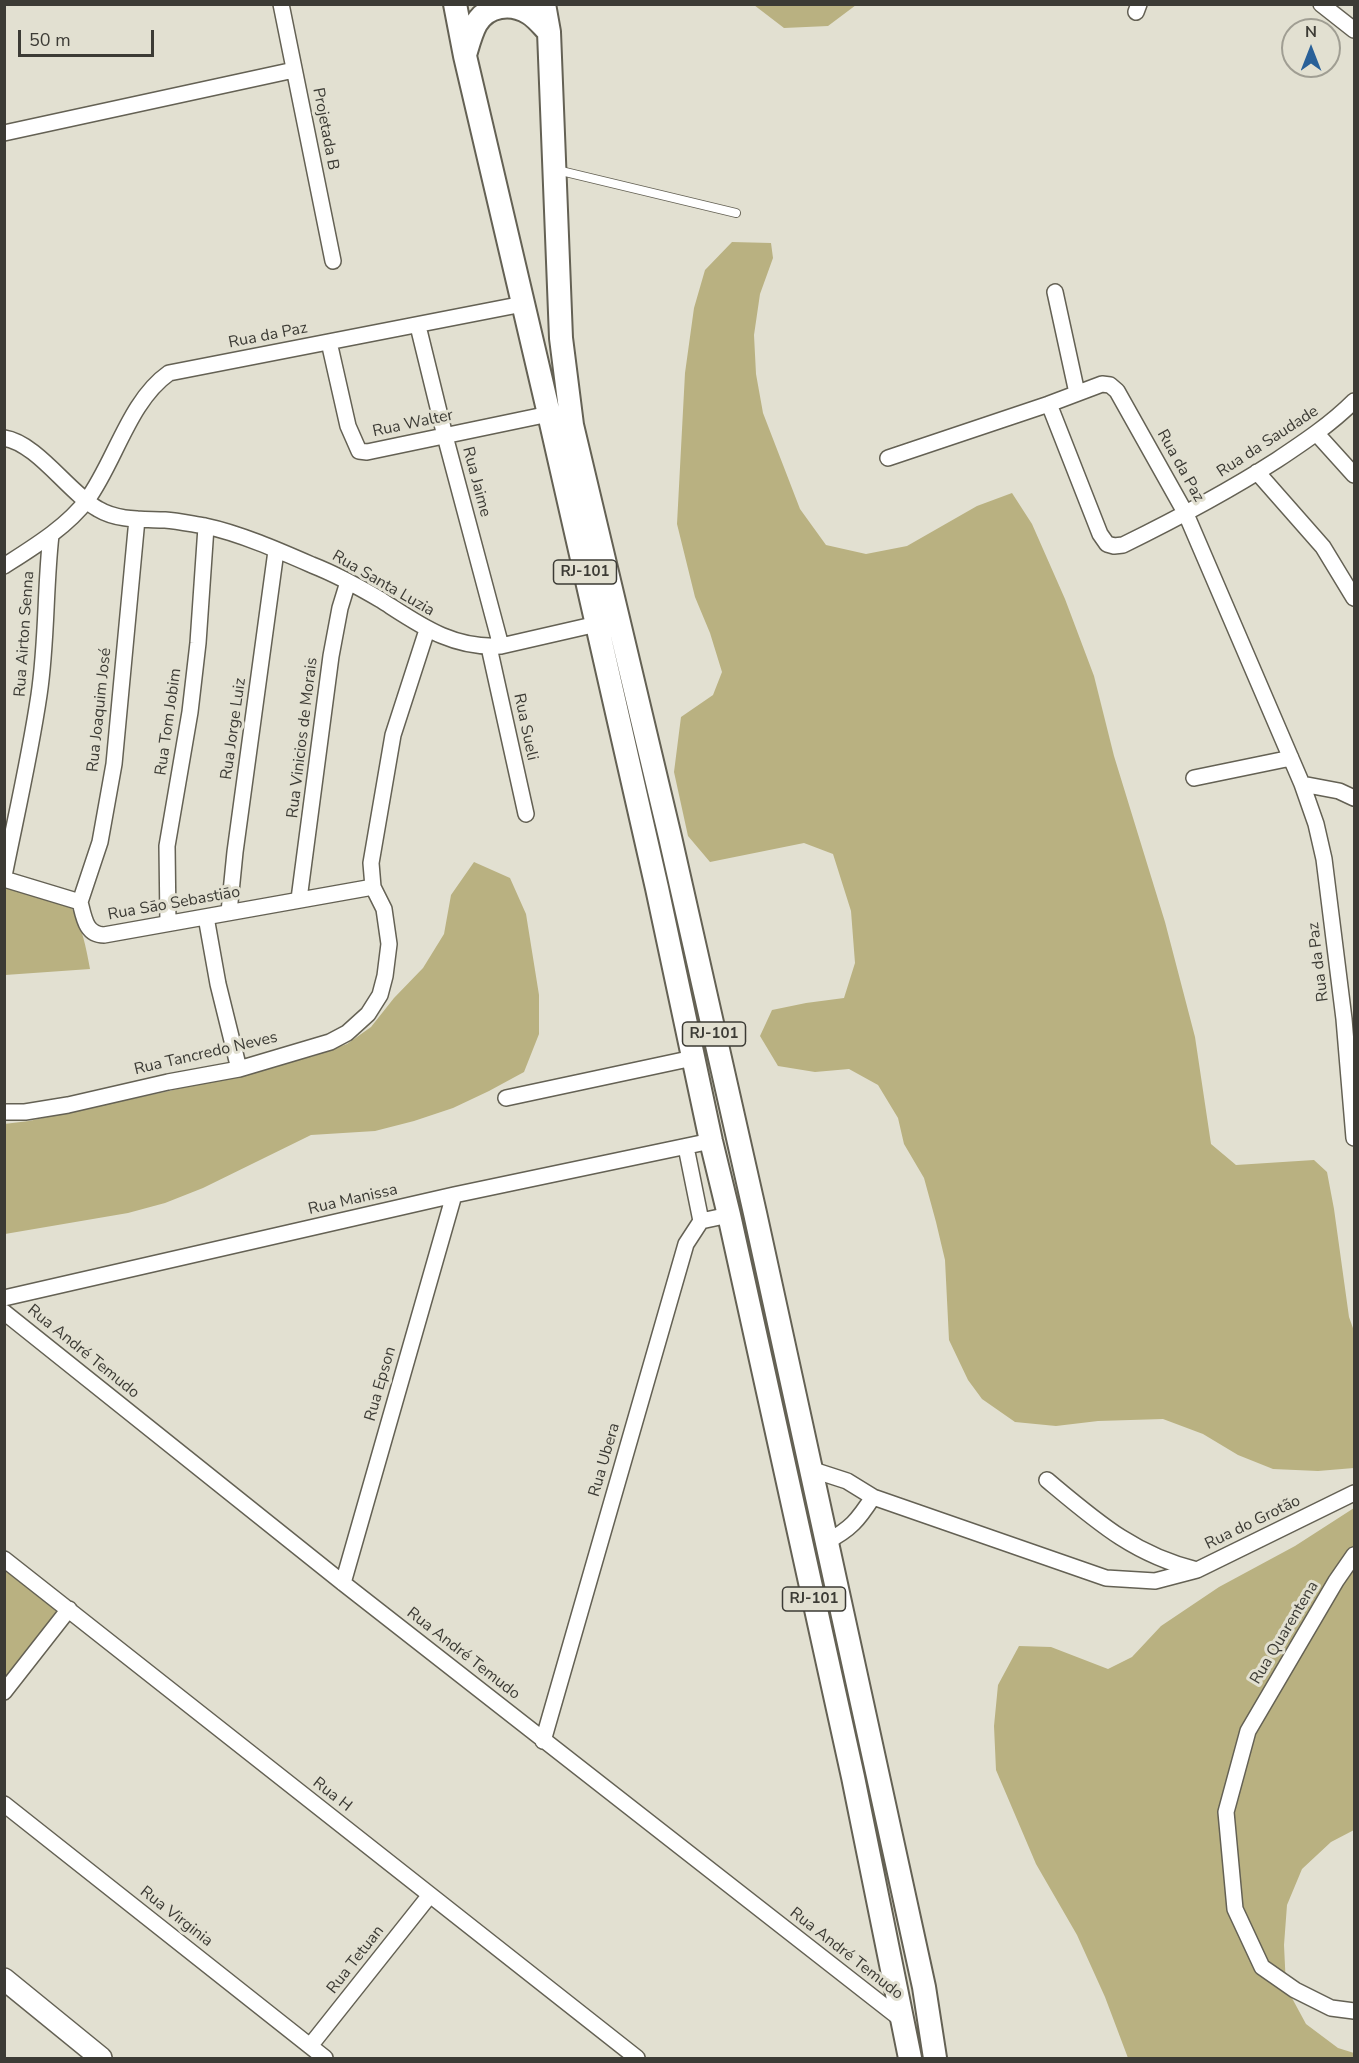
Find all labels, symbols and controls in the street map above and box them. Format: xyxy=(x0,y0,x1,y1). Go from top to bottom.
scale bar xyxy=(21,18,158,56)
north arrow xyxy=(1281,18,1341,78)
text: N xyxy=(1305,21,1317,43)
text: 50 m xyxy=(29,28,71,52)
street label: Projetada B xyxy=(308,86,342,172)
street label: Rua da Paz xyxy=(227,319,309,353)
street label: Rua da Saudade xyxy=(1214,402,1322,482)
street label: Rua Walter xyxy=(371,406,455,442)
street label: Rua da Paz xyxy=(1152,426,1208,506)
street label: Rua Jaime xyxy=(457,445,495,519)
street label: Rua Santa Luzia xyxy=(328,547,438,621)
road number: RJ-101 xyxy=(554,560,616,584)
street label: Rua Airton Senna xyxy=(11,570,39,698)
street label: Rua Joaquim José xyxy=(84,647,116,773)
street label: Rua Vinicios de Morais xyxy=(284,657,322,819)
street label: Rua Tom Jobim xyxy=(152,667,186,777)
street label: Rua Jorge Luiz xyxy=(217,677,251,781)
street label: Rua Sueli xyxy=(509,692,541,762)
street label: Rua Sāo Sebastiāo xyxy=(106,883,242,925)
street label: Rua da Paz xyxy=(1305,921,1333,1003)
road number: RJ-101 xyxy=(682,1022,746,1046)
street label: Rua Tancredo Neves xyxy=(132,1028,280,1080)
street label: Rua Manissa xyxy=(306,1180,400,1220)
street label: Rua André Temudo xyxy=(23,1301,143,1403)
street label: Rua Epson xyxy=(361,1345,401,1423)
street label: Rua Ubera xyxy=(585,1421,625,1499)
street label: Rua do Grotão xyxy=(1202,1492,1304,1554)
street label: Rua Quarentena xyxy=(1247,1578,1323,1688)
road number: RJ-101 xyxy=(782,1587,846,1611)
street label: Rua André Temudo xyxy=(403,1604,523,1704)
street label: Rua H xyxy=(309,1774,355,1816)
street label: Rua Virginia xyxy=(136,1883,216,1951)
street label: Rua André Temudo xyxy=(786,1904,906,2004)
street label: Rua Tetuan xyxy=(323,1922,389,1998)

